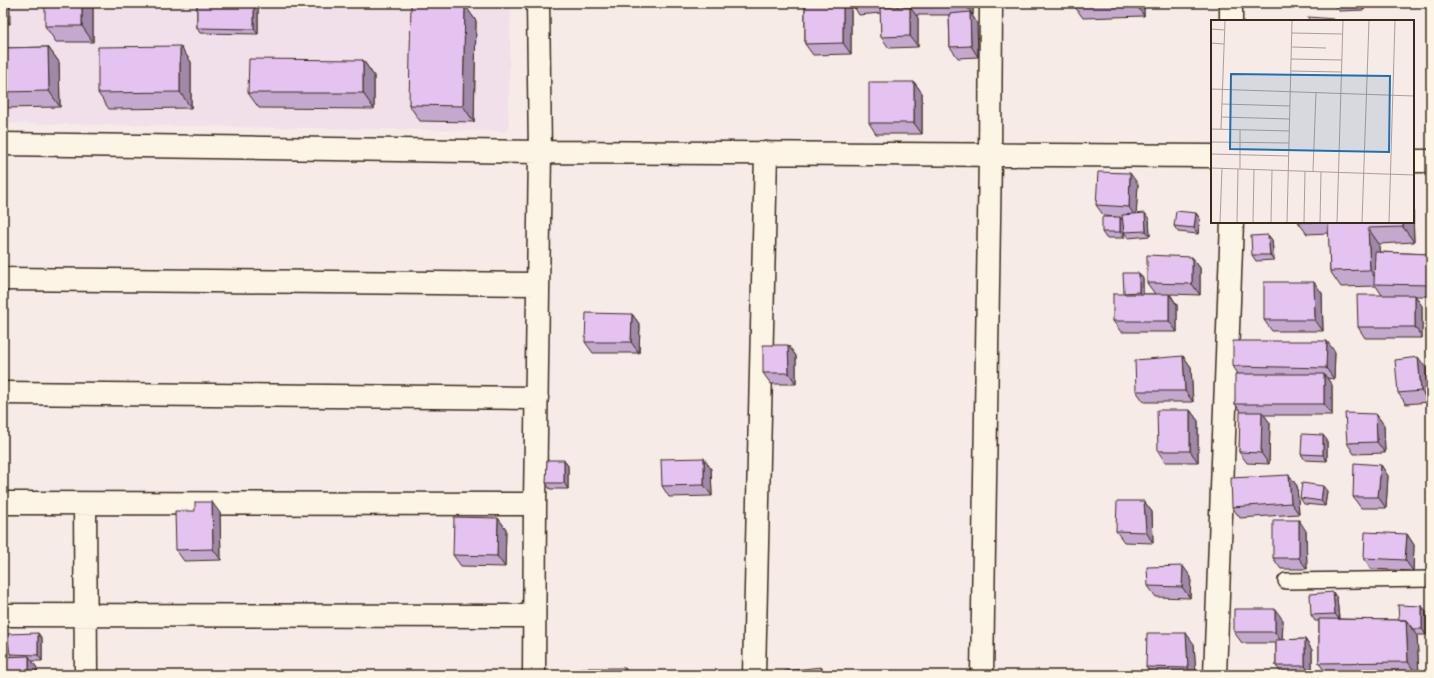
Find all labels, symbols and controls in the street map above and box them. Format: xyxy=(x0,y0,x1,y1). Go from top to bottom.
inset map xyxy=(1211,20,1414,223)

